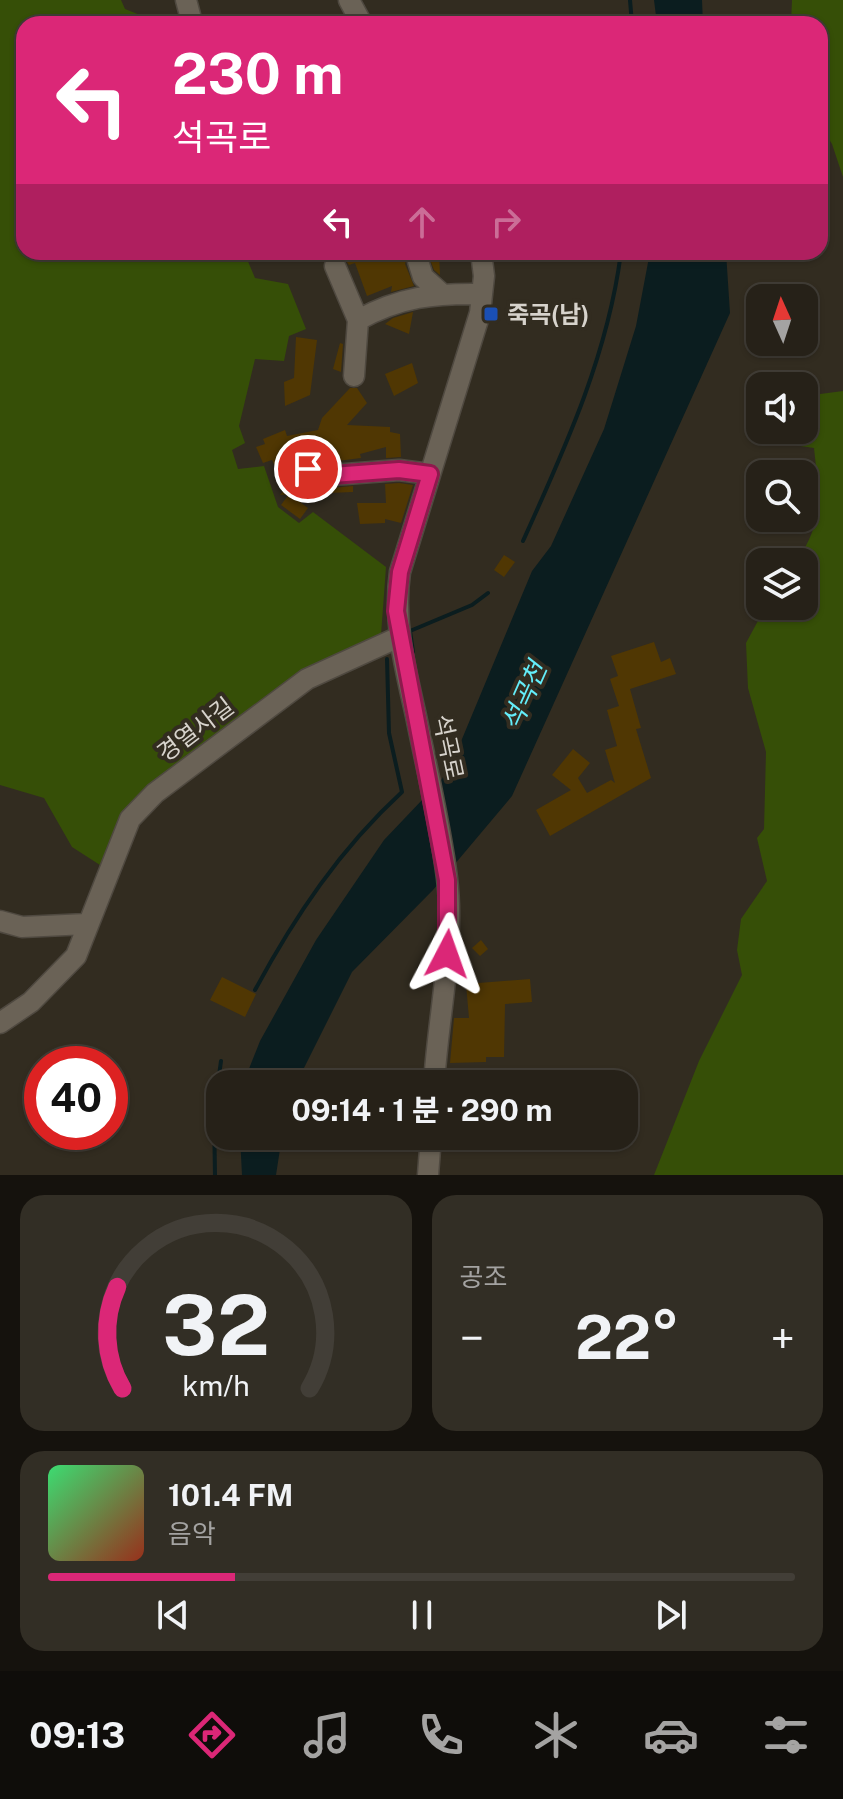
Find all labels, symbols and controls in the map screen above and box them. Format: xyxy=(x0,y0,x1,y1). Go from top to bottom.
text: 230 m xyxy=(172,41,344,107)
icon: left xyxy=(40,48,144,152)
text: 석곡로 xyxy=(172,116,271,158)
icon: left xyxy=(316,200,360,244)
icon: ahead xyxy=(400,200,444,244)
icon: right xyxy=(484,200,528,244)
north arrow xyxy=(746,284,818,356)
map controls xyxy=(746,284,818,620)
place label: 죽곡(남) xyxy=(507,300,589,328)
marker: 죽곡(남) xyxy=(482,305,500,323)
button: sound xyxy=(746,372,818,444)
pin xyxy=(274,435,342,503)
icon: arrive xyxy=(286,447,330,491)
button: search xyxy=(746,460,818,532)
button: layers xyxy=(746,548,818,620)
water label: 석곡천 xyxy=(495,654,554,735)
street label: 경열사길 xyxy=(151,691,239,767)
street label: 석곡로 xyxy=(428,712,470,782)
position arrow xyxy=(405,912,489,996)
speed limit sign: 40 xyxy=(24,1046,128,1150)
text: 09:14 · 1 분 · 290 m xyxy=(292,1092,552,1128)
text: 공조 xyxy=(460,1261,507,1292)
text: 32 xyxy=(162,1276,270,1374)
text: 22° xyxy=(575,1302,680,1373)
text: − xyxy=(460,1312,484,1364)
text: + xyxy=(771,1312,795,1364)
text: km/h xyxy=(182,1369,249,1402)
text: 101.4 FM xyxy=(168,1477,293,1513)
text: 음악 xyxy=(168,1518,216,1549)
icon: previous xyxy=(151,1593,195,1637)
icon: pause xyxy=(400,1593,444,1637)
icon: next xyxy=(649,1593,693,1637)
icon: directions xyxy=(184,1707,240,1763)
icon: music xyxy=(299,1707,355,1763)
icon: phone xyxy=(413,1707,469,1763)
icon: climate xyxy=(528,1707,584,1763)
icon: car xyxy=(643,1707,699,1763)
icon: filters xyxy=(758,1707,814,1763)
text: 09:13 xyxy=(29,1714,125,1756)

